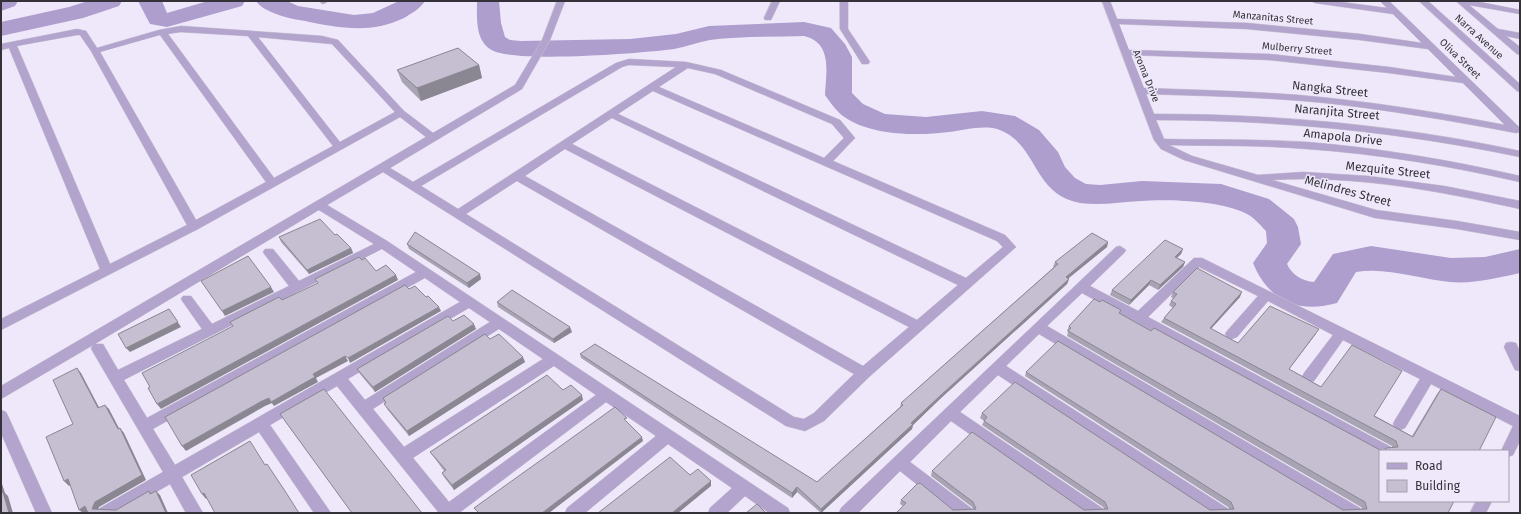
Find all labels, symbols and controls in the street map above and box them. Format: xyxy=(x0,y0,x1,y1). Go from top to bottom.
street label: Manzanitas Street xyxy=(1232,9,1314,28)
street label: Narra Avenue xyxy=(1452,12,1506,62)
street label: Oliva Street xyxy=(1437,36,1483,82)
street label: Mulberry Street xyxy=(1261,40,1333,58)
street label: Aroma Drive xyxy=(1130,48,1162,104)
street label: Nangka Street xyxy=(1291,78,1369,100)
street label: Naranjita Street xyxy=(1294,101,1381,123)
street label: Amapola Drive xyxy=(1303,126,1383,148)
street label: Mezquite Street xyxy=(1345,159,1432,181)
street label: Melindres Street xyxy=(1303,173,1394,209)
legend xyxy=(1379,450,1509,502)
text: Road xyxy=(1415,459,1443,473)
text: Building xyxy=(1415,479,1461,493)

